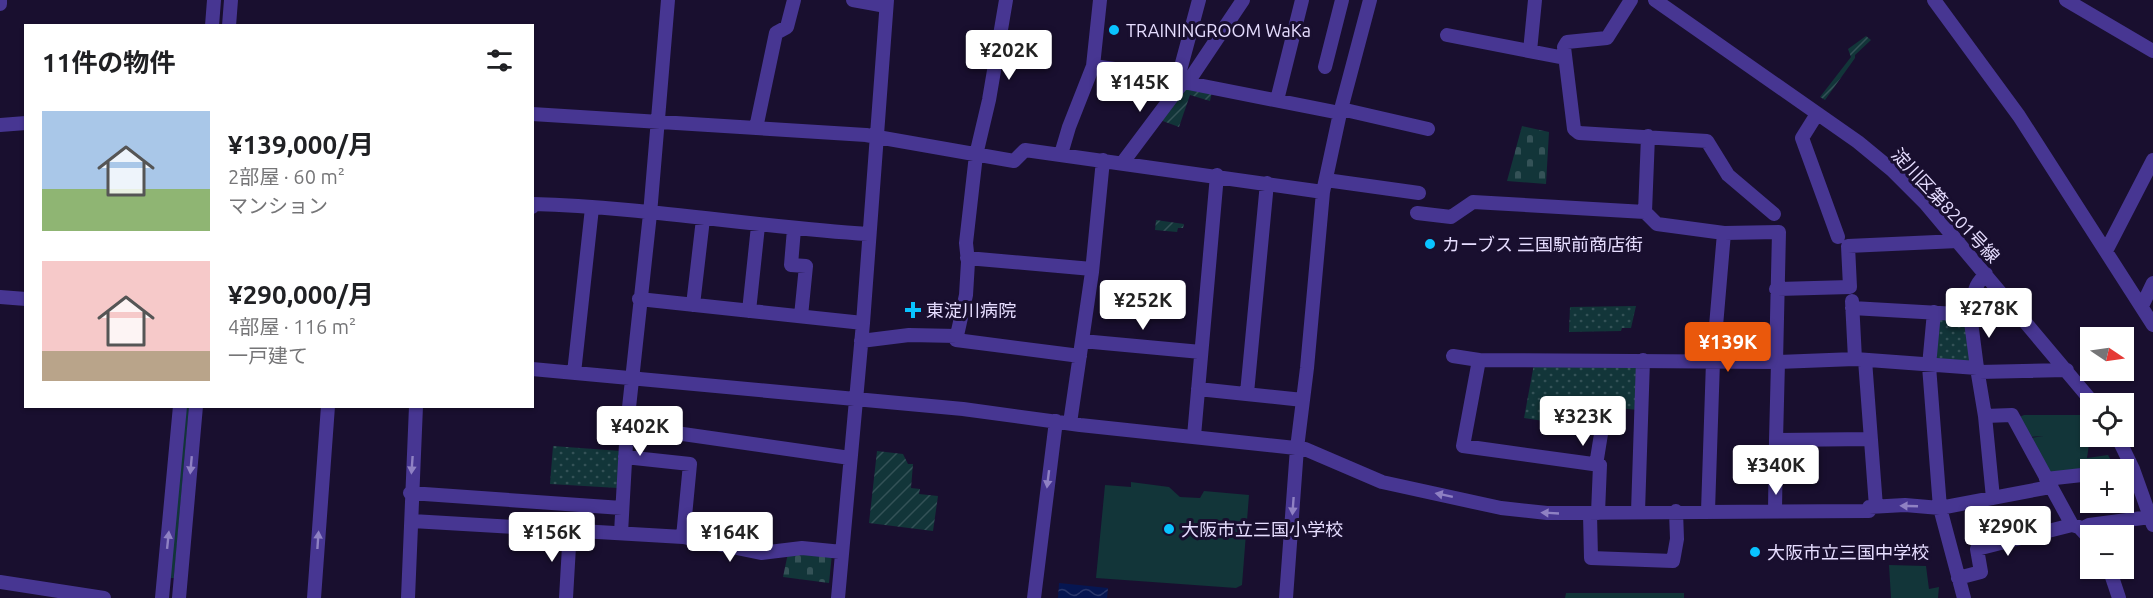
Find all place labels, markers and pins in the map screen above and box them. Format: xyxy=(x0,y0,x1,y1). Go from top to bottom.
place label: TRAININGROOM WaKa xyxy=(1126,20,1311,40)
marker: TRAININGROOM WaKa xyxy=(1107,23,1121,37)
pin: ¥202K xyxy=(967,30,1051,81)
pin: ¥145K xyxy=(1098,62,1182,113)
place label: カーブス 三国駅前商店街 xyxy=(1442,234,1643,254)
marker: カーブス 三国駅前商店街 xyxy=(1423,237,1437,251)
pin: ¥252K xyxy=(1101,280,1185,331)
pin: ¥278K xyxy=(1947,288,2031,339)
place label: 東淀川病院 xyxy=(926,300,1016,320)
marker: 東淀川病院 xyxy=(904,301,922,319)
pin: ¥139K xyxy=(1686,322,1770,373)
pin: ¥323K xyxy=(1541,396,1625,447)
pin: ¥402K xyxy=(598,406,682,457)
pin: ¥340K xyxy=(1734,445,1818,496)
pin: ¥290K xyxy=(1966,506,2050,557)
pin: ¥156K xyxy=(510,512,594,563)
pin: ¥164K xyxy=(688,512,772,563)
place label: 大阪市立三国小学校 xyxy=(1181,519,1343,539)
marker: 大阪市立三国小学校 xyxy=(1162,522,1176,536)
place label: 大阪市立三国中学校 xyxy=(1767,542,1929,562)
marker: 大阪市立三国中学校 xyxy=(1748,545,1762,559)

